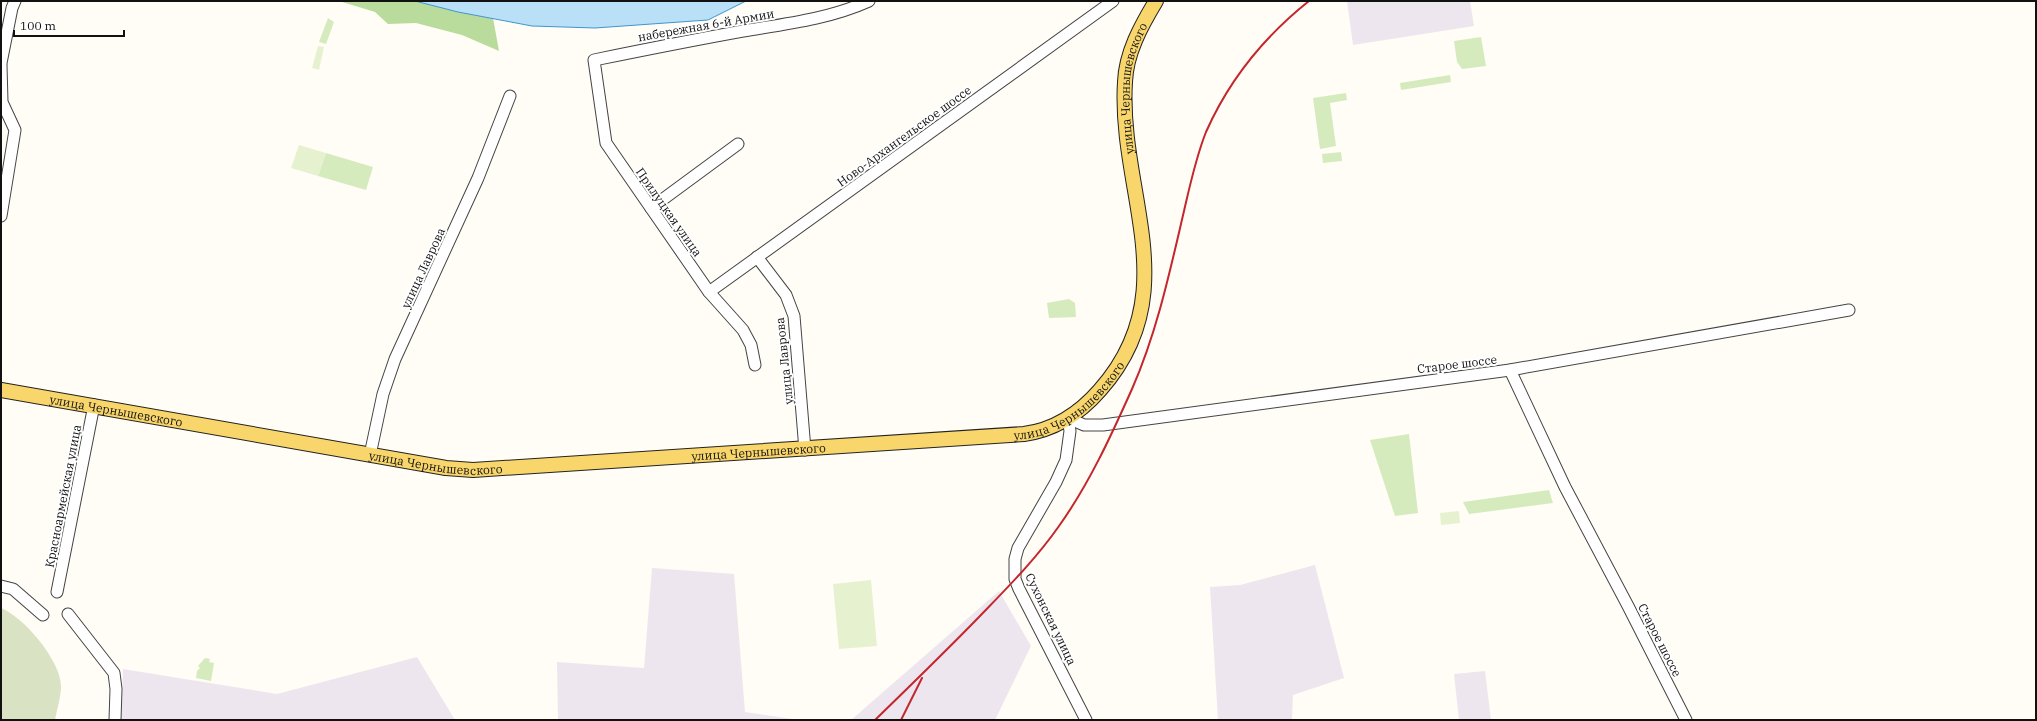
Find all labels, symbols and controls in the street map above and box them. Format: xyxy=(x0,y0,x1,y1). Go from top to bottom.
street label: набережная 6-й Армии xyxy=(637,6,775,44)
scale bar xyxy=(14,12,124,38)
text: 100 m xyxy=(20,18,56,33)
street label: улица Чернышевского xyxy=(1117,20,1150,155)
street label: Ново-Архангельское шоссе xyxy=(834,82,974,190)
street label: Прилуцкая улица xyxy=(633,165,706,260)
street label: улица Лаврова xyxy=(398,225,448,311)
street label: улица Лаврова xyxy=(772,316,796,405)
street label: Старое шоссе xyxy=(1416,352,1498,376)
street label: улица Чернышевского xyxy=(1013,358,1127,442)
street label: улица Чернышевского xyxy=(49,391,184,429)
street label: Красноармейская улица xyxy=(42,423,84,569)
street label: улица Чернышевского xyxy=(691,439,826,463)
street label: улица Чернышевского xyxy=(368,447,503,478)
street label: Сухонская улица xyxy=(1022,571,1080,668)
street label: Старое шоссе xyxy=(1635,601,1685,679)

